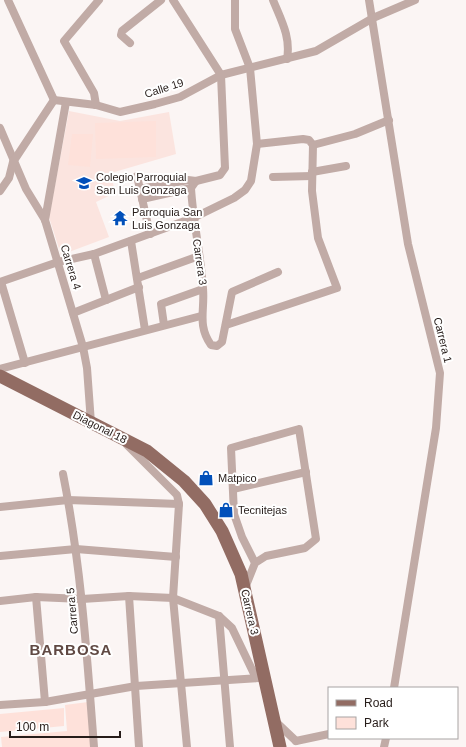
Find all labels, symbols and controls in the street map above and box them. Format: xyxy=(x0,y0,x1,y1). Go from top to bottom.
street label: Calle 19 xyxy=(143,76,185,100)
place label: Colegio Parroquial San Luis Gonzaga xyxy=(96,171,187,196)
school or university icon: Colegio Parroquial San Luis Gonzaga xyxy=(75,174,93,192)
place label: Parroquia San Luis Gonzaga xyxy=(132,206,202,231)
temple icon: Parroquia San Luis Gonzaga xyxy=(111,209,129,227)
street label: Carrera 3 xyxy=(191,238,209,286)
street label: Carrera 4 xyxy=(58,243,84,291)
street label: Carrera 1 xyxy=(432,316,454,364)
street label: Diagonal 18 xyxy=(71,408,129,446)
shop icon: Matpico xyxy=(197,469,215,487)
place label: Matpico xyxy=(218,472,257,484)
shop icon: Tecnitejas xyxy=(217,501,235,519)
place label: Tecnitejas xyxy=(238,504,287,516)
street label: Carrera 5 xyxy=(64,587,80,635)
street label: Carrera 3 xyxy=(239,588,261,636)
district label: BARBOSA xyxy=(30,641,112,658)
legend xyxy=(328,687,458,739)
text: Road xyxy=(364,696,393,710)
scale bar xyxy=(10,713,120,739)
text: Park xyxy=(364,716,390,730)
text: 100 m xyxy=(16,720,49,734)

